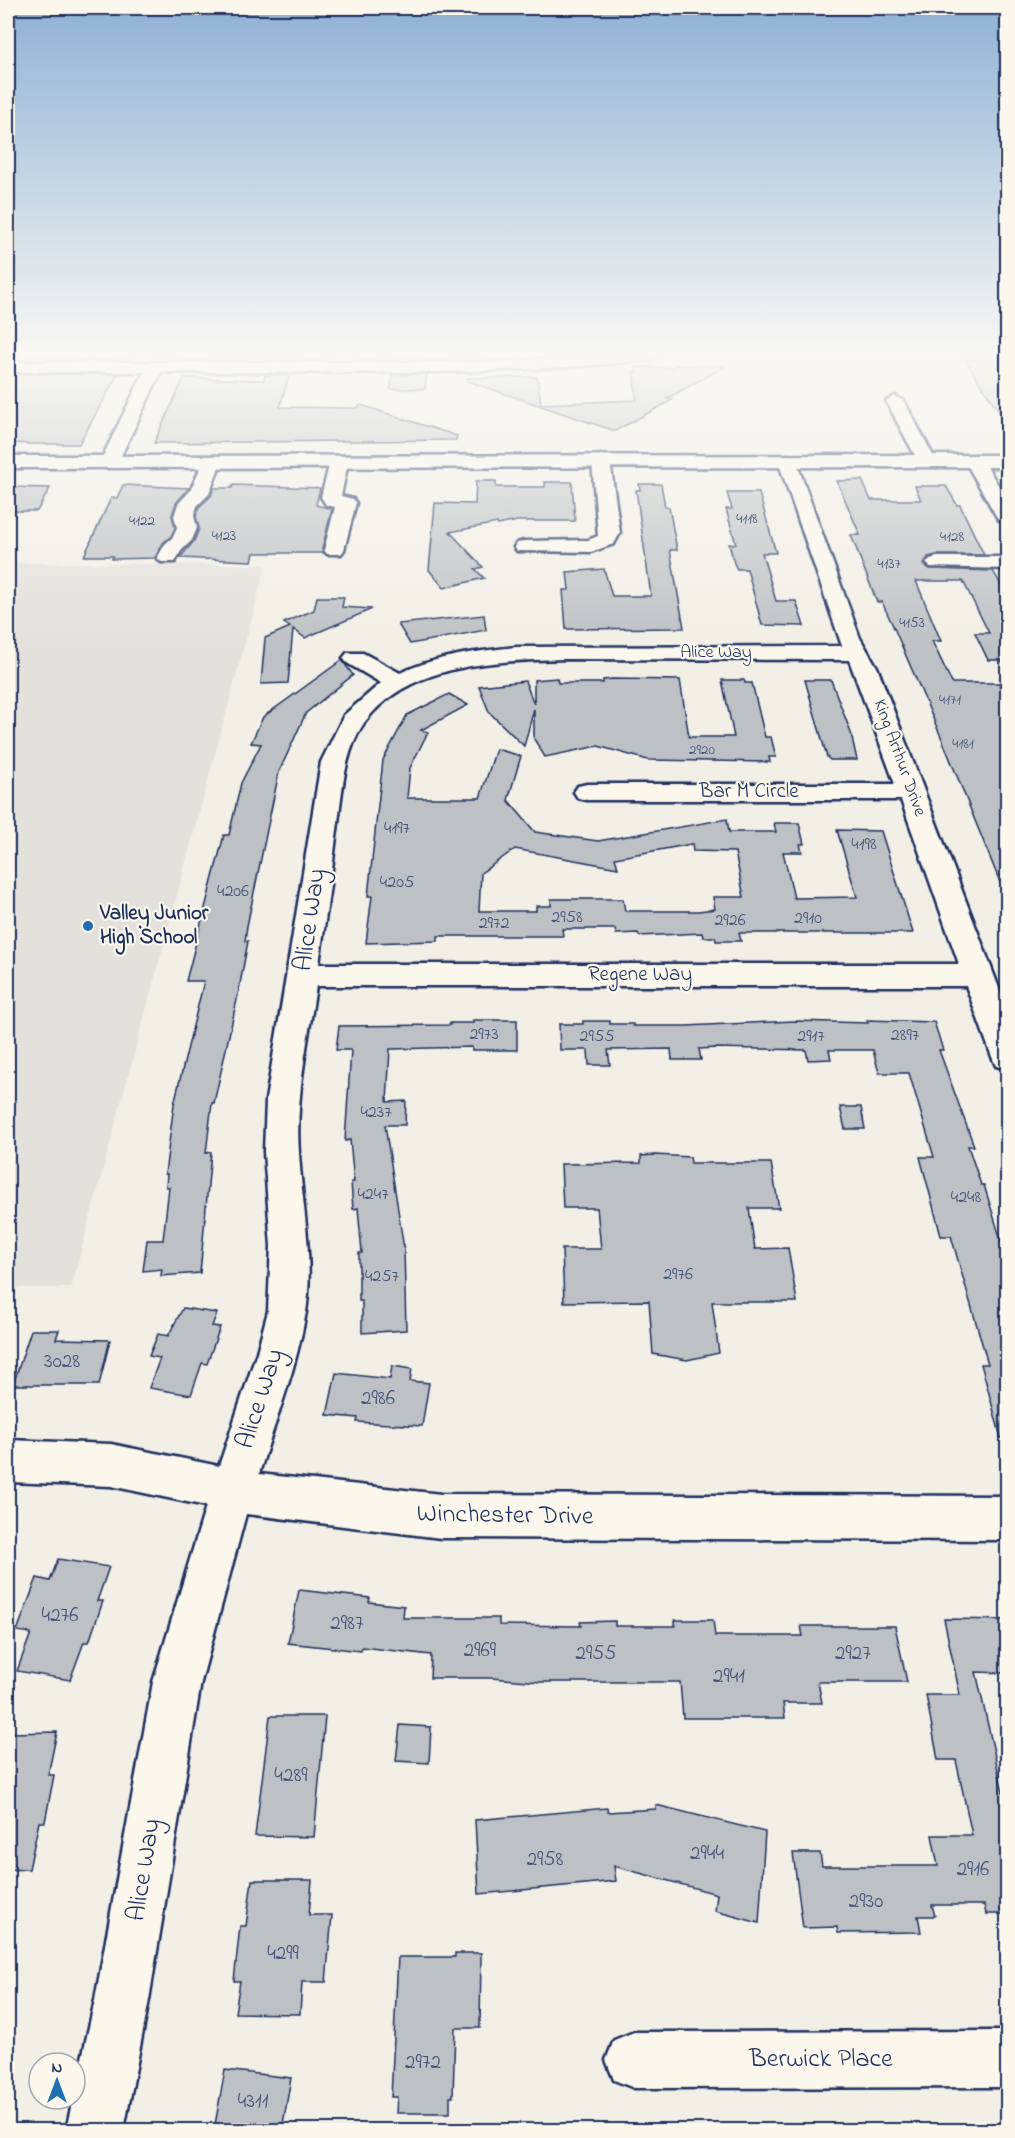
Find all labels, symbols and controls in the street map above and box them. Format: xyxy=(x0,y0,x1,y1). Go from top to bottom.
house number: 4118 xyxy=(736,508,758,530)
house number: 4122 xyxy=(129,510,155,532)
house number: 4123 xyxy=(212,525,236,547)
house number: 4128 xyxy=(940,526,964,548)
house number: 4137 xyxy=(877,553,901,575)
house number: 4153 xyxy=(899,612,925,634)
street label: Alice Way xyxy=(680,640,752,666)
house number: 4171 xyxy=(939,689,961,711)
street label: King Arthur Drive xyxy=(865,696,933,821)
house number: 4181 xyxy=(952,733,974,755)
house number: 2920 xyxy=(689,739,715,761)
street label: Bar M Circle xyxy=(698,777,799,807)
house number: 4197 xyxy=(384,816,411,842)
house number: 4198 xyxy=(851,832,877,858)
street label: Alice Way xyxy=(285,866,337,974)
house number: 4205 xyxy=(380,870,414,896)
house number: 4206 xyxy=(217,879,249,905)
place label: Valley Junior High School xyxy=(99,899,209,955)
house number: 2958 xyxy=(551,905,583,931)
house number: 2910 xyxy=(794,906,822,932)
house number: 2926 xyxy=(714,908,746,934)
house number: 2972 xyxy=(479,911,509,937)
marker: Valley Junior High School xyxy=(81,919,95,933)
street label: Regene Way xyxy=(588,960,692,992)
house number: 2973 xyxy=(469,1022,499,1048)
house number: 2897 xyxy=(891,1023,920,1049)
house number: 2955 xyxy=(580,1024,614,1050)
house number: 2917 xyxy=(797,1024,825,1050)
house number: 4237 xyxy=(360,1100,392,1126)
house number: 4247 xyxy=(357,1182,389,1208)
house number: 4248 xyxy=(951,1185,982,1211)
house number: 2976 xyxy=(663,1262,693,1288)
house number: 4257 xyxy=(365,1264,400,1290)
street label: Alice Way xyxy=(227,1344,295,1454)
house number: 3028 xyxy=(44,1347,80,1377)
house number: 2986 xyxy=(361,1384,395,1414)
street label: Winchester Drive xyxy=(416,1495,594,1537)
house number: 4276 xyxy=(42,1601,78,1631)
house number: 2987 xyxy=(330,1609,364,1639)
house number: 2969 xyxy=(464,1636,497,1666)
house number: 2955 xyxy=(576,1639,616,1669)
house number: 2927 xyxy=(835,1639,871,1669)
house number: 2941 xyxy=(713,1662,745,1692)
house number: 4289 xyxy=(274,1761,308,1791)
street label: Alice Way xyxy=(118,1816,172,1924)
house number: 2944 xyxy=(690,1839,724,1869)
house number: 2958 xyxy=(527,1845,563,1875)
house number: 2916 xyxy=(957,1855,989,1885)
house number: 2930 xyxy=(849,1887,883,1917)
house number: 4299 xyxy=(267,1939,300,1969)
street label: Berwick Place xyxy=(748,2041,893,2079)
house number: 2972 xyxy=(405,2048,441,2078)
north arrow xyxy=(27,2051,87,2111)
text: N xyxy=(52,2056,63,2080)
house number: 4311 xyxy=(238,2087,269,2117)

